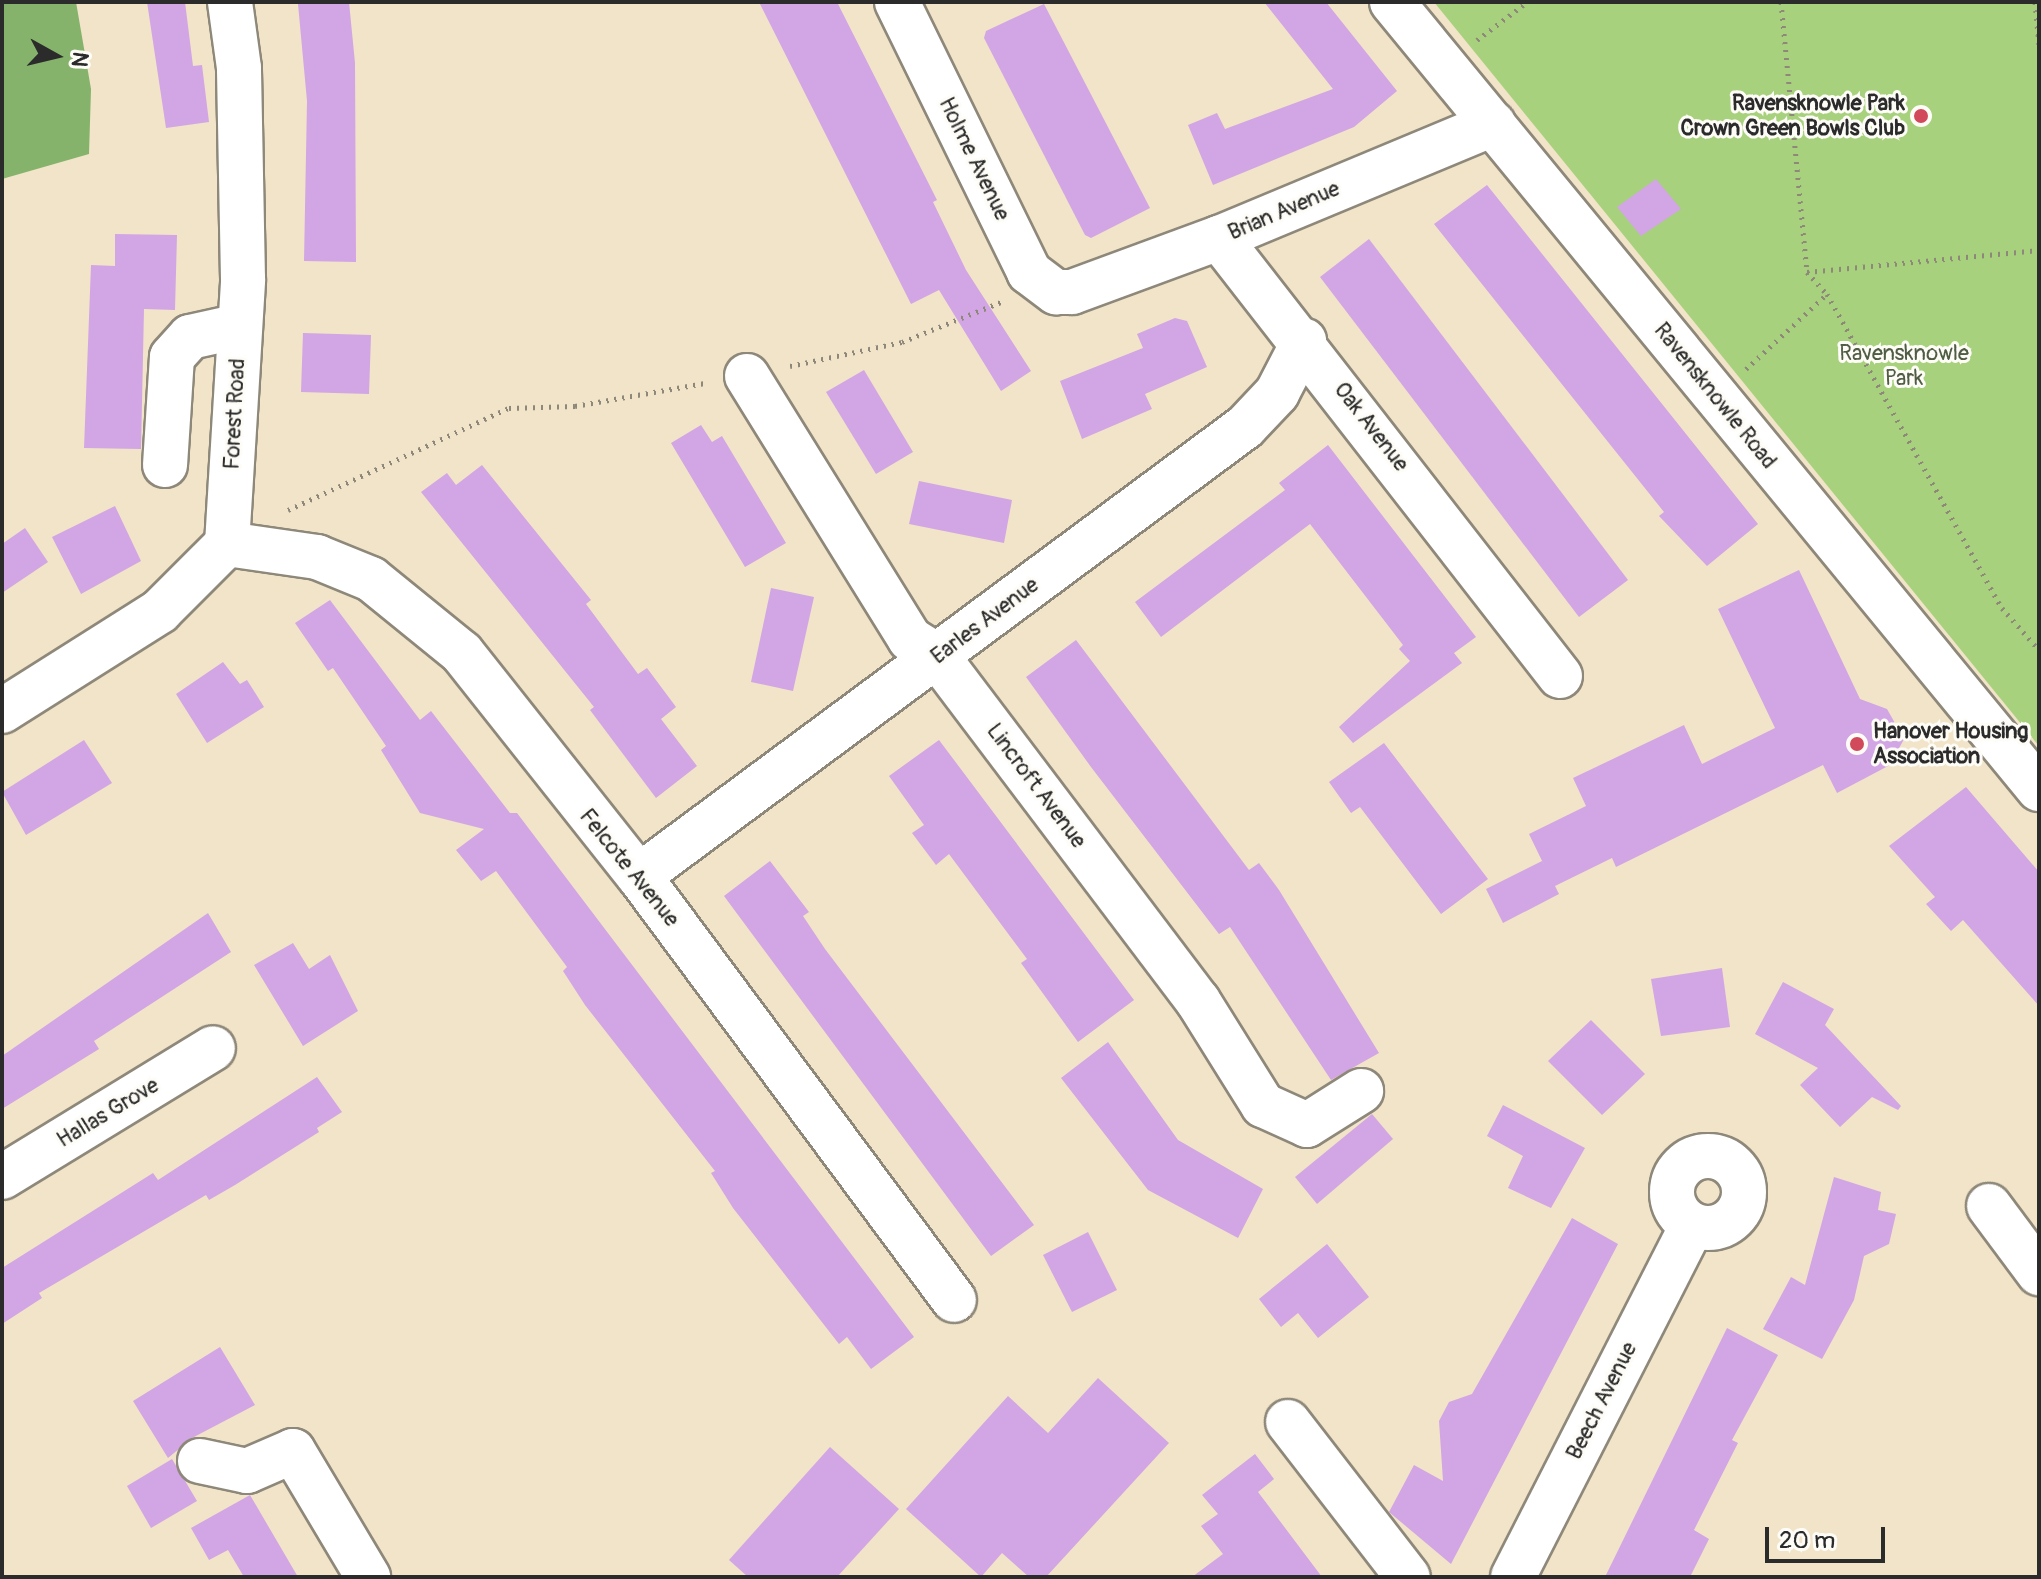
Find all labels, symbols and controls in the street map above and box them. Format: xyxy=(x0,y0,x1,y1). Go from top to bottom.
north arrow xyxy=(16,16,96,96)
text: N xyxy=(65,50,95,69)
place label: Ravensknowle Park Crown Green Bowls Club xyxy=(1680,90,1905,142)
street label: Holme Avenue xyxy=(933,93,1015,225)
marker: Ravensknowle Park Crown Green Bowls Club xyxy=(1912,107,1930,125)
street label: Brian Avenue xyxy=(1224,176,1344,246)
street label: Ravensknowle Road xyxy=(1648,318,1782,474)
park label: Ravensknowle Park xyxy=(1839,340,1969,392)
street label: Forest Road xyxy=(219,358,251,470)
street label: Oak Avenue xyxy=(1328,377,1414,477)
street label: Earles Avenue xyxy=(926,572,1044,670)
street label: Lincroft Avenue xyxy=(981,718,1091,854)
place label: Hanover Housing Association xyxy=(1873,718,2028,770)
marker: Hanover Housing Association xyxy=(1848,735,1866,753)
street label: Felcote Avenue xyxy=(574,804,684,932)
street label: Hallas Grove xyxy=(52,1072,164,1154)
street label: Beech Avenue xyxy=(1561,1338,1643,1464)
scale bar xyxy=(1769,1511,1889,1561)
text: 20 m xyxy=(1779,1526,1835,1555)

